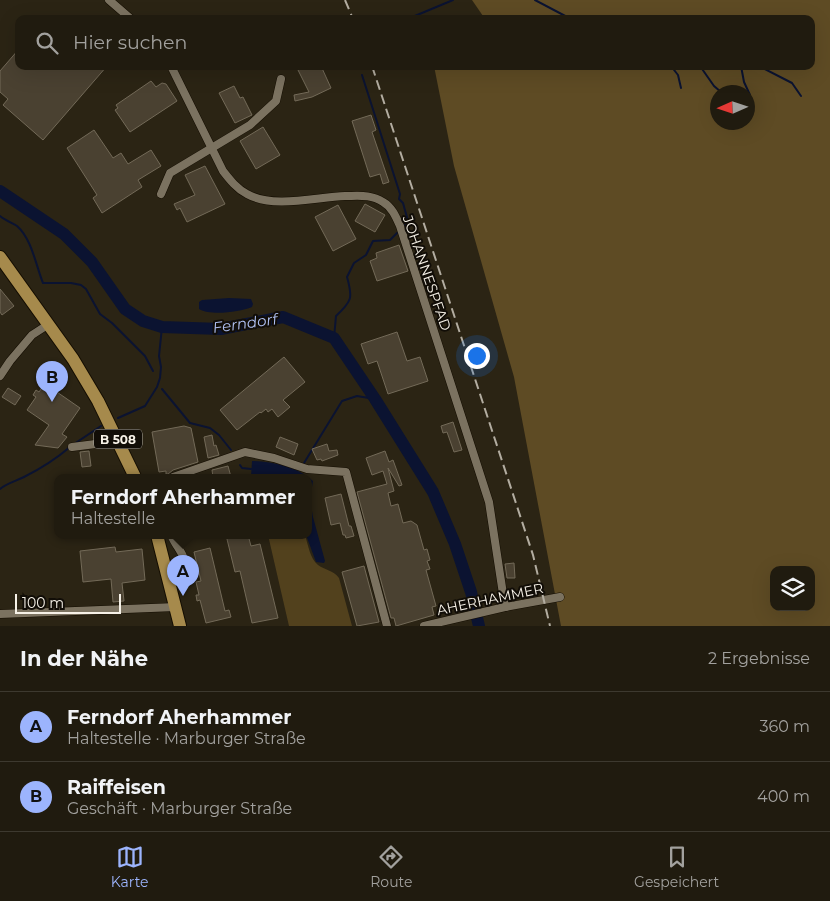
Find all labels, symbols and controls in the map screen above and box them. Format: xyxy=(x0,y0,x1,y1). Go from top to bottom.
search box xyxy=(15,15,815,70)
icon: search xyxy=(33,29,61,57)
text: Hier suchen xyxy=(73,31,187,54)
north arrow xyxy=(710,85,755,130)
street label: JOHANNESPFAD xyxy=(398,212,455,333)
water label: Ferndorf xyxy=(211,309,280,337)
your location xyxy=(464,343,490,369)
pin: B xyxy=(36,361,68,402)
road number: B 508 xyxy=(94,429,142,448)
popup xyxy=(54,474,312,539)
text: Ferndorf Aherhammer xyxy=(71,486,295,509)
text: Haltestelle xyxy=(71,509,155,528)
pin: A xyxy=(167,555,199,596)
map controls xyxy=(770,566,815,611)
button: layers xyxy=(770,566,815,611)
street label: AHERHAMMER xyxy=(435,579,545,619)
scale bar xyxy=(15,591,121,614)
text: 100 m xyxy=(22,594,64,612)
text: In der Nähe xyxy=(20,646,148,671)
text: 2 Ergebnisse xyxy=(708,649,810,668)
text: Ferndorf Aherhammer xyxy=(67,706,292,729)
text: A xyxy=(30,717,42,736)
text: 360 m xyxy=(759,717,810,736)
text: Haltestelle · Marburger Straße xyxy=(67,729,306,748)
text: Raiffeisen xyxy=(67,776,166,799)
text: B xyxy=(30,787,42,806)
text: 400 m xyxy=(757,787,810,806)
text: Geschäft · Marburger Straße xyxy=(67,799,292,818)
tab: Karte xyxy=(111,843,149,891)
tab: Route xyxy=(370,843,412,891)
tab: Gespeichert xyxy=(634,843,719,891)

